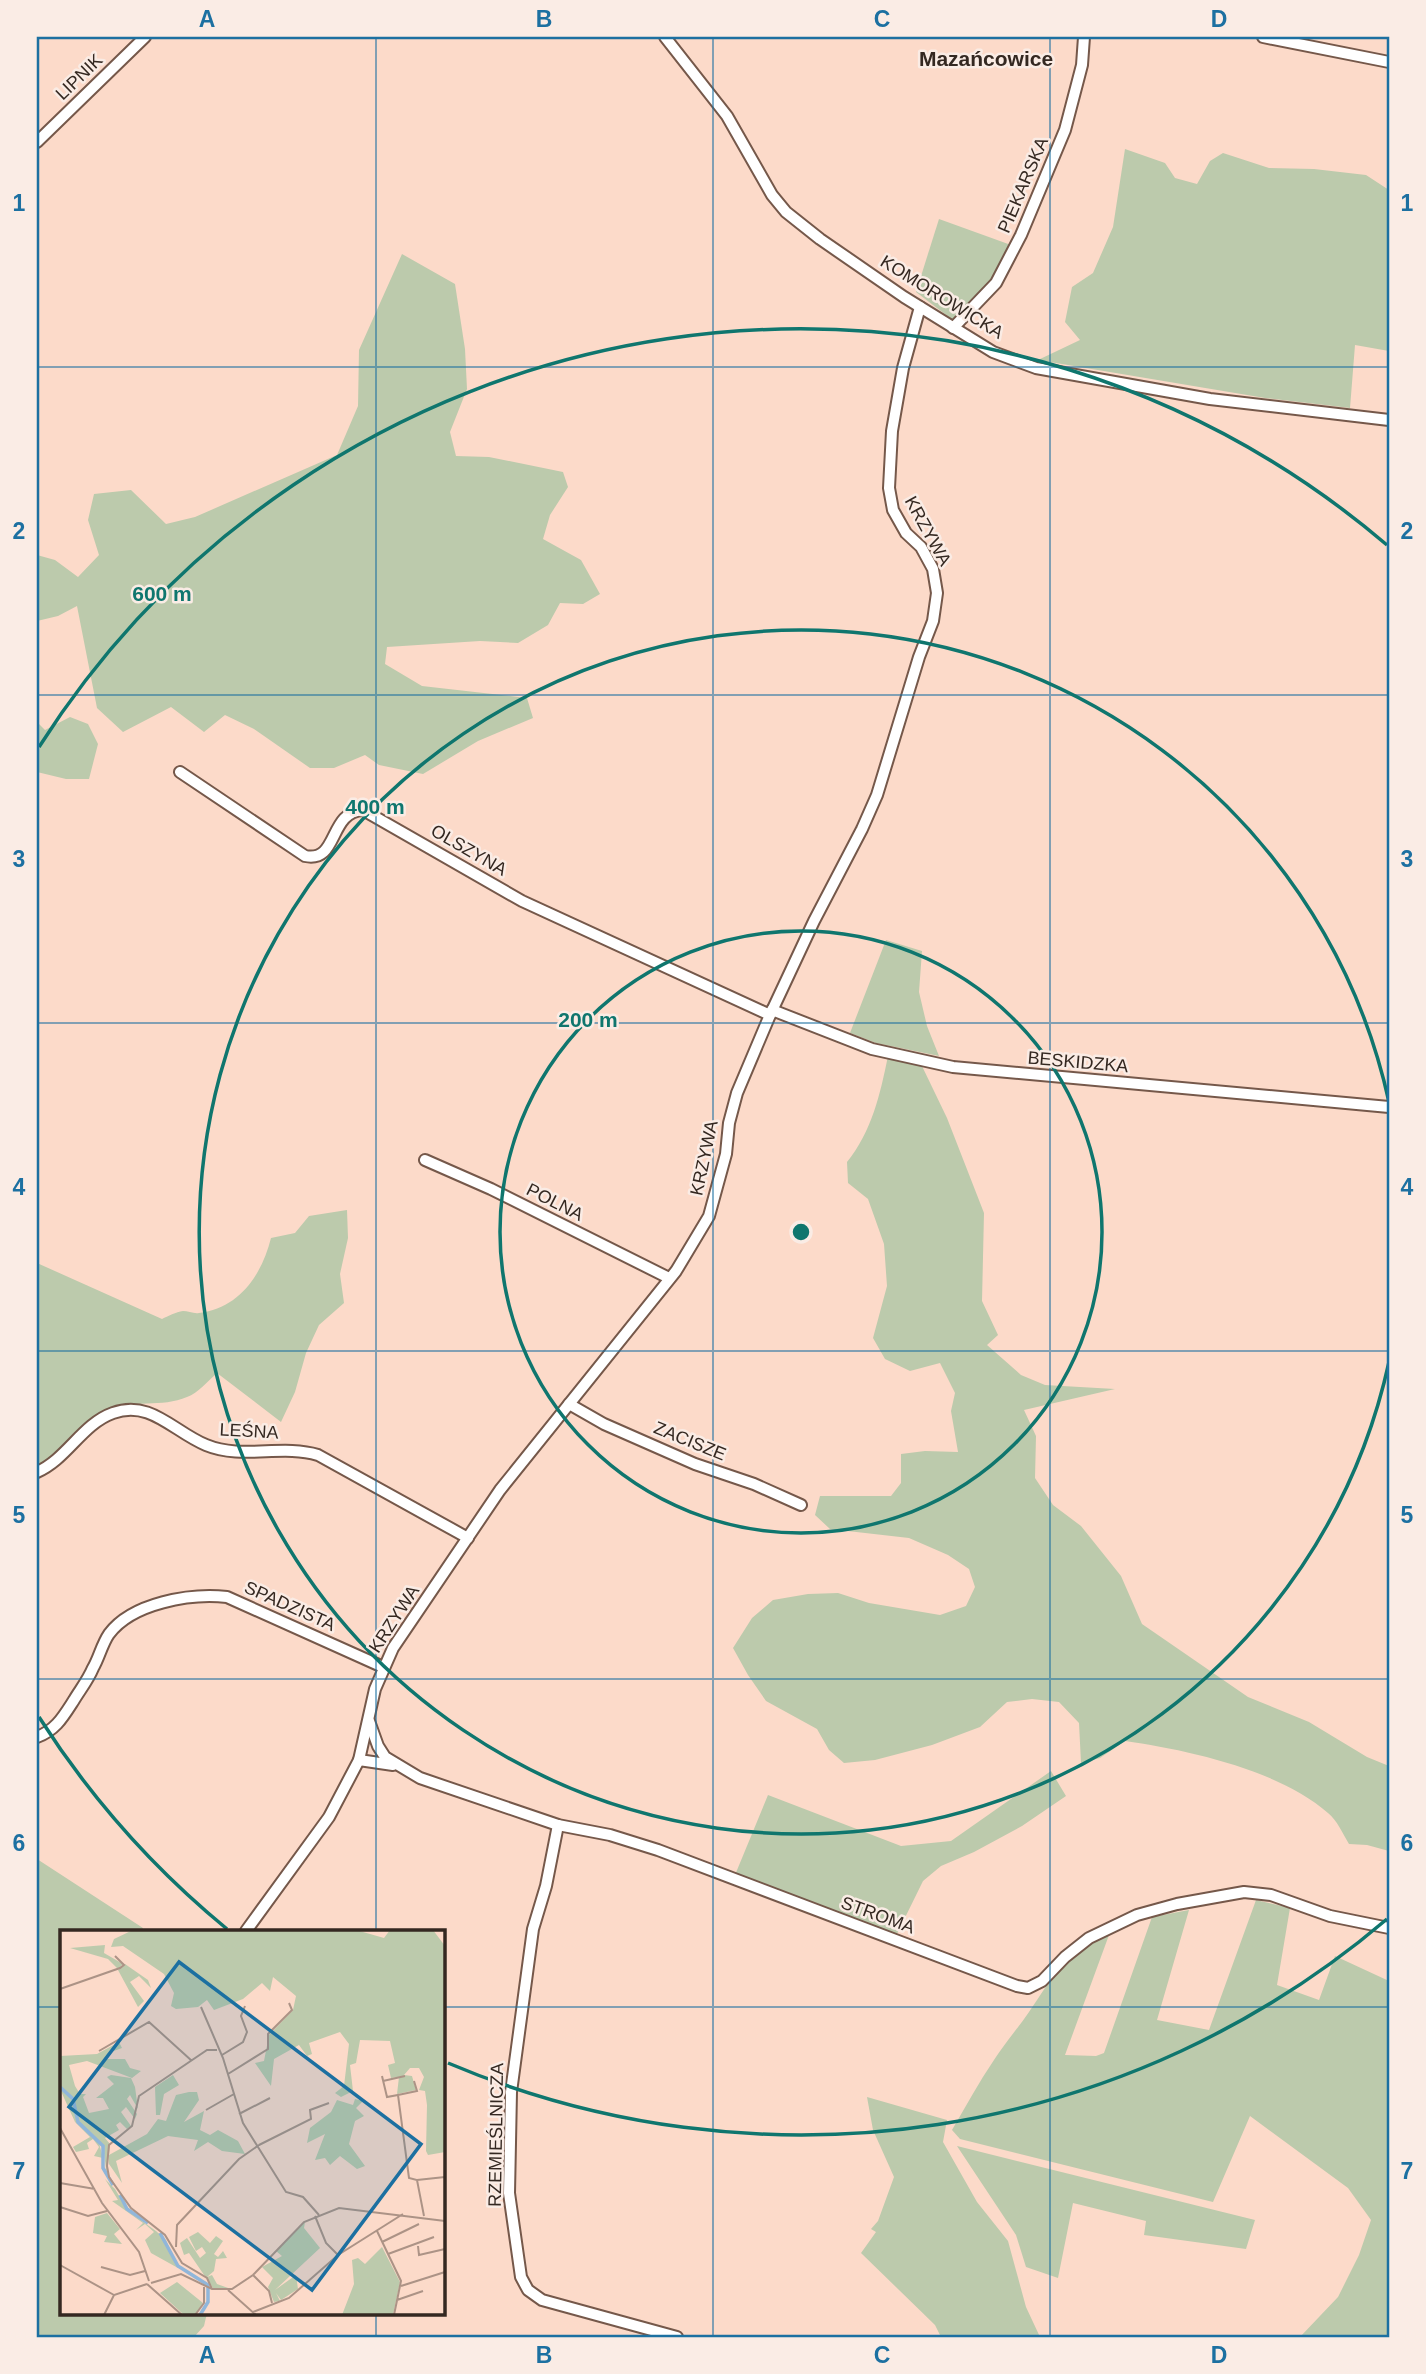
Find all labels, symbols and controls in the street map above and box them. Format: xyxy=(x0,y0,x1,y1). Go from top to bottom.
text: A xyxy=(199,6,215,32)
text: B xyxy=(536,6,552,32)
text: C xyxy=(874,6,890,32)
text: D xyxy=(1211,6,1227,32)
district label: Mazańcowice xyxy=(919,47,1053,70)
street label: LIPNIK xyxy=(52,50,106,104)
street label: PIEKARSKA xyxy=(994,134,1052,236)
text: 1 xyxy=(13,190,26,216)
text: 1 xyxy=(1401,190,1414,216)
street label: KOMOROWICKA xyxy=(877,251,1007,343)
street label: KRZYWA xyxy=(901,493,955,569)
text: 2 xyxy=(13,518,25,544)
text: 2 xyxy=(1401,518,1413,544)
text: 600 m xyxy=(132,582,192,605)
text: 400 m xyxy=(345,795,405,818)
street label: OLSZYNA xyxy=(428,820,510,880)
text: 3 xyxy=(13,846,25,872)
text: 3 xyxy=(1401,846,1413,872)
text: 200 m xyxy=(558,1008,618,1031)
street label: BESKIDZKA xyxy=(1027,1048,1129,1076)
street label: KRZYWA xyxy=(686,1119,722,1197)
text: 4 xyxy=(13,1174,26,1200)
text: 4 xyxy=(1401,1174,1414,1200)
street label: POLNA xyxy=(523,1179,587,1225)
centre of rings xyxy=(789,1220,813,1244)
street label: ZACISZE xyxy=(651,1417,729,1465)
street label: LEŚNA xyxy=(219,1418,279,1443)
text: 5 xyxy=(13,1502,26,1528)
text: 5 xyxy=(1401,1502,1414,1528)
street label: SPADZISTA xyxy=(241,1577,339,1635)
street label: KRZYWA xyxy=(365,1582,423,1656)
text: 6 xyxy=(13,1830,25,1856)
text: 6 xyxy=(1401,1830,1413,1856)
street label: STROMA xyxy=(838,1892,918,1938)
inset map xyxy=(60,1930,444,2314)
street label: RZEMIEŚLNICZA xyxy=(484,2063,507,2207)
text: 7 xyxy=(13,2158,25,2184)
text: 7 xyxy=(1401,2158,1413,2184)
text: A xyxy=(199,2342,215,2368)
text: B xyxy=(536,2342,552,2368)
text: C xyxy=(874,2342,890,2368)
text: D xyxy=(1211,2342,1227,2368)

